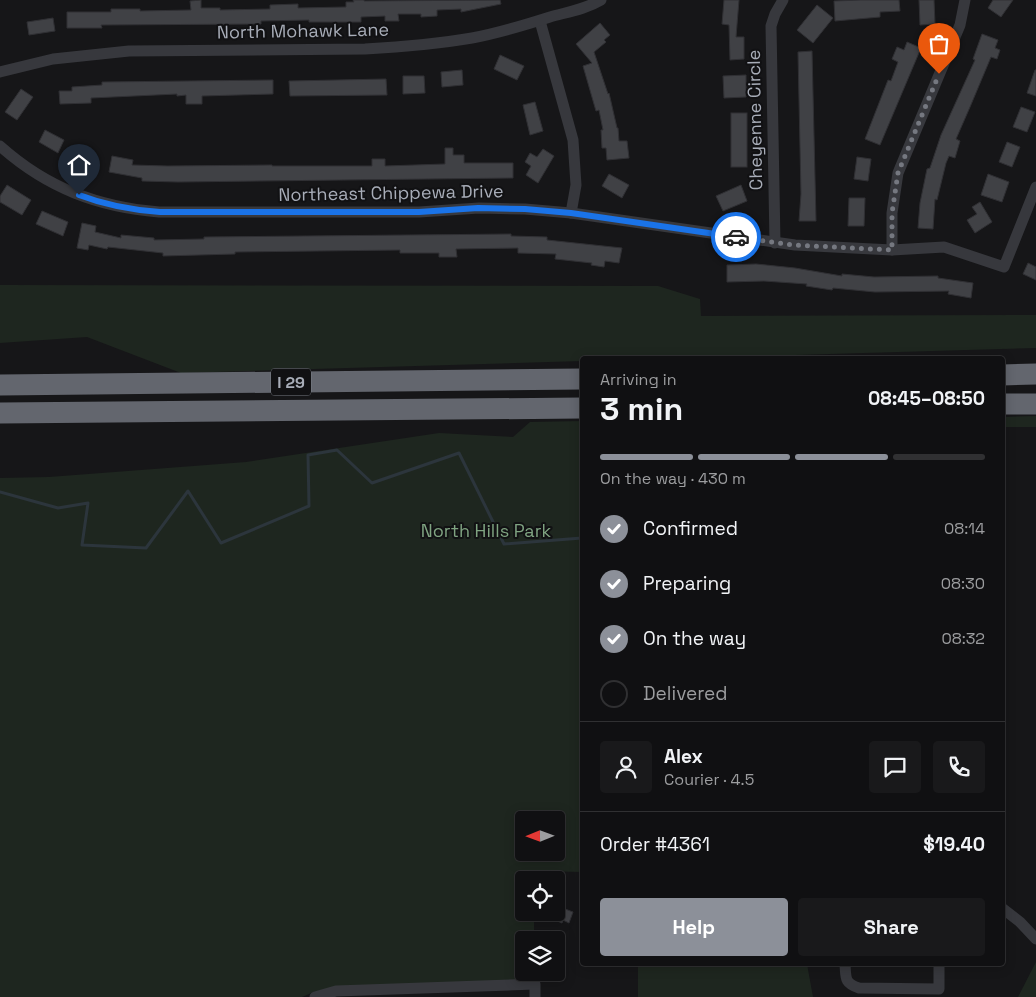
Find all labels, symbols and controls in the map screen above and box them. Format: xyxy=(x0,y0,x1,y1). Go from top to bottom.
street label: North Mohawk Lane xyxy=(217,17,389,44)
pin xyxy=(918,23,960,74)
icon: bag xyxy=(925,30,953,58)
street label: Cheyenne Circle xyxy=(742,50,767,190)
pin xyxy=(58,144,100,195)
icon: home xyxy=(65,151,93,179)
street label: Northeast Chippewa Drive xyxy=(278,179,504,206)
courier xyxy=(711,212,761,262)
icon: car xyxy=(722,223,750,251)
road number: I 29 xyxy=(271,368,311,396)
text: Arriving in xyxy=(600,369,677,390)
text: 08:45–08:50 xyxy=(868,386,985,411)
text: 3 min xyxy=(600,389,683,429)
text: On the way · 430 m xyxy=(600,468,746,489)
icon: check xyxy=(600,515,628,543)
text: Confirmed xyxy=(643,516,738,541)
text: 08:14 xyxy=(944,518,985,539)
park label: North Hills Park xyxy=(421,519,552,542)
icon: check xyxy=(600,570,628,598)
text: Preparing xyxy=(643,571,731,596)
text: 08:30 xyxy=(941,573,985,594)
icon: check xyxy=(600,625,628,653)
text: On the way xyxy=(643,626,746,651)
text: 08:32 xyxy=(941,628,985,649)
text: Delivered xyxy=(643,681,728,706)
button: person xyxy=(600,741,652,793)
button: chat xyxy=(869,741,921,793)
button: phone xyxy=(933,741,985,793)
text: Alex xyxy=(664,744,703,769)
text: Courier · 4.5 xyxy=(664,769,754,790)
north arrow xyxy=(515,811,565,861)
map controls xyxy=(515,811,565,981)
text: Order #4361 xyxy=(600,832,710,857)
text: $19.40 xyxy=(923,832,985,857)
button: locate xyxy=(515,871,565,921)
button: Help xyxy=(600,898,788,956)
button: Share xyxy=(798,898,985,956)
button: layers xyxy=(515,931,565,981)

